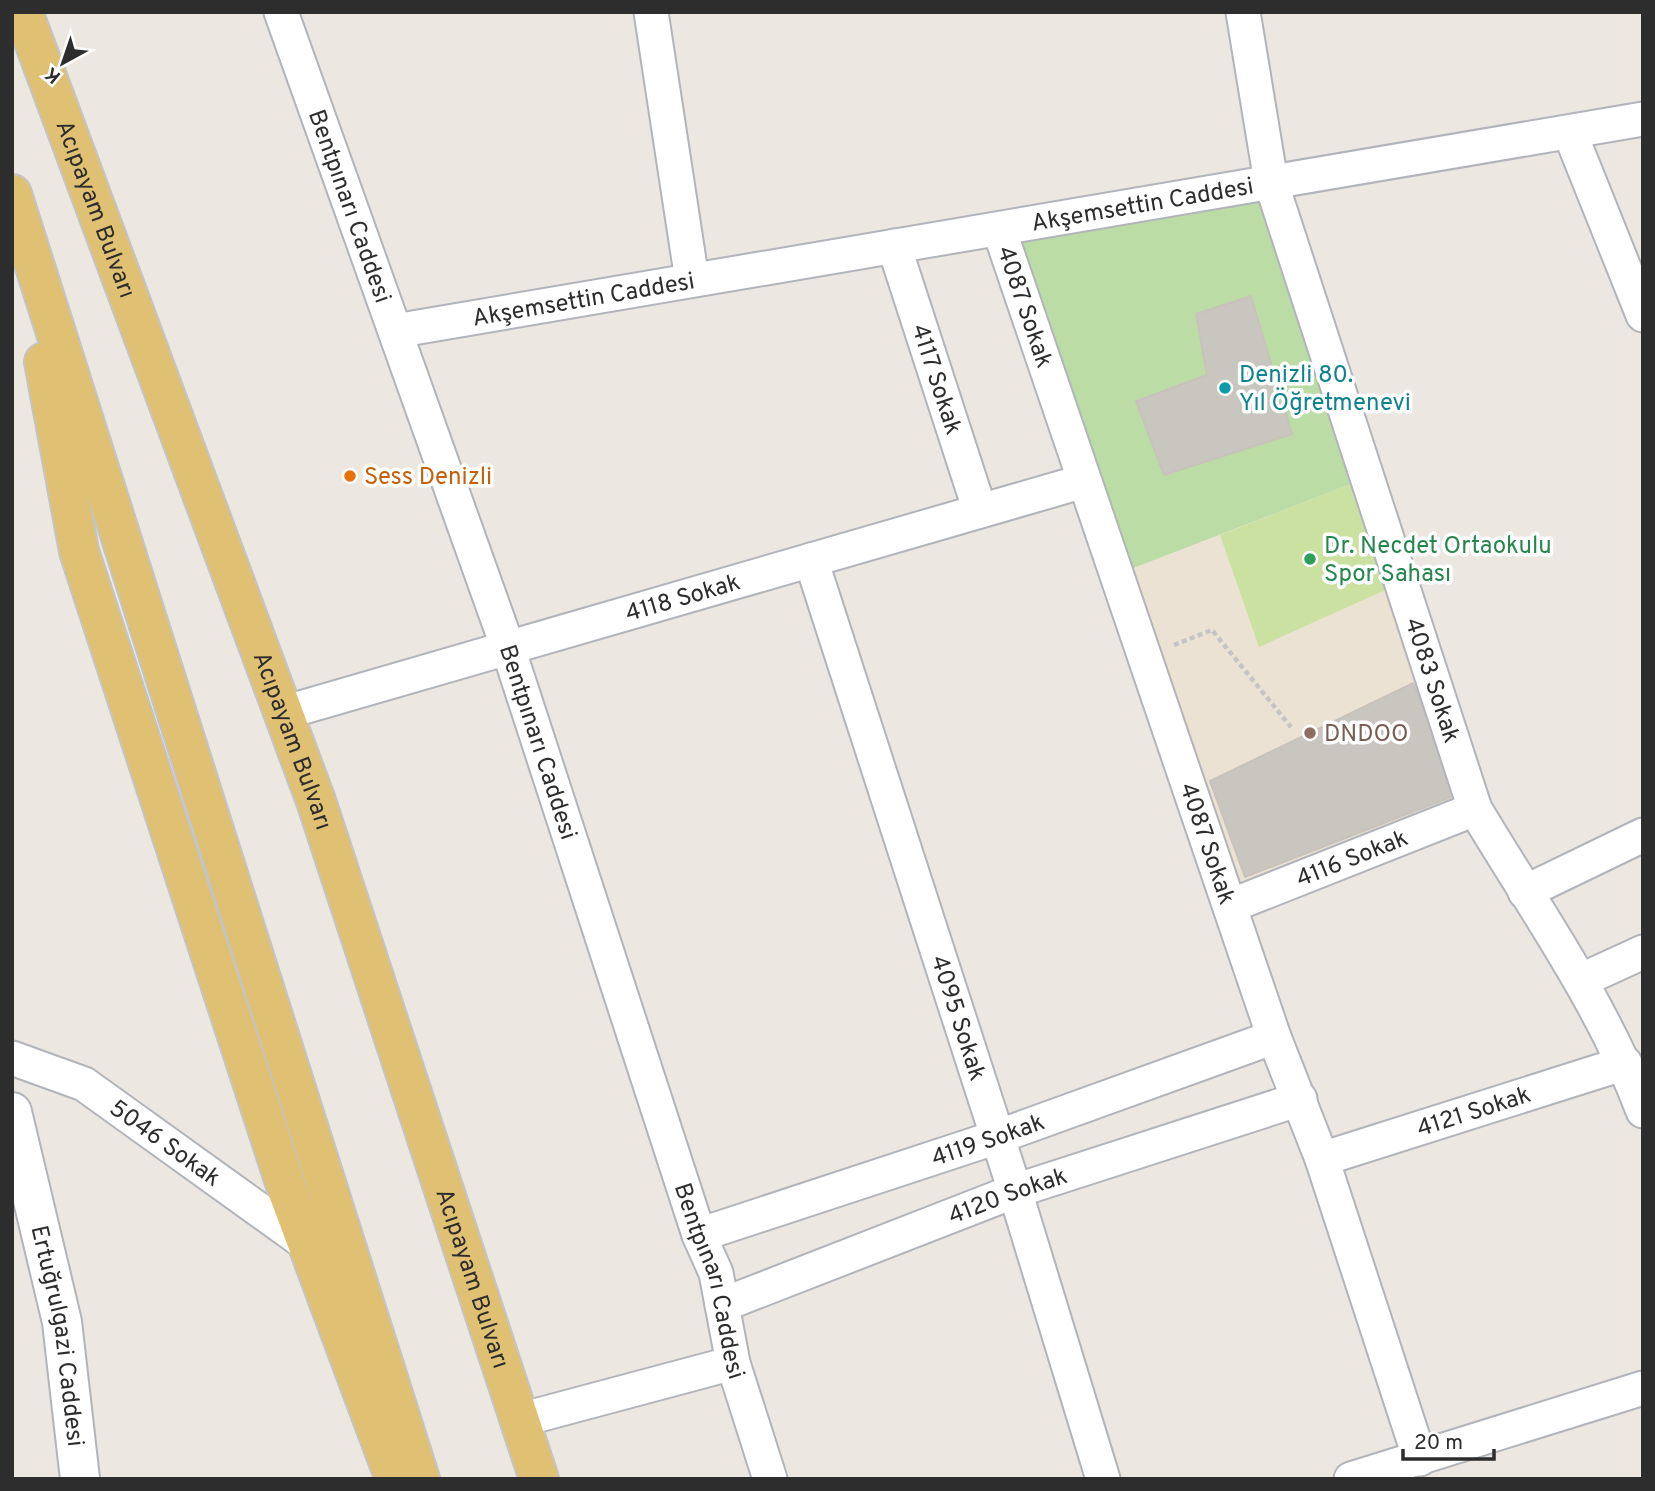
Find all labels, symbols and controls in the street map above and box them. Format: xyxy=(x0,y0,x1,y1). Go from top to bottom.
north arrow xyxy=(28,28,98,98)
text: K xyxy=(40,61,66,88)
street label: Bentpınarı Caddesi xyxy=(300,106,397,307)
street label: Acıpayam Bulvarı xyxy=(48,116,141,303)
street label: Akşemsettin Caddesi xyxy=(1029,172,1256,240)
street label: 4087 Sokak xyxy=(989,242,1058,372)
street label: Akşemsettin Caddesi xyxy=(470,267,697,335)
street label: 4117 Sokak xyxy=(903,321,967,439)
place label: Denizli 80. Yıl Öğretmenevi xyxy=(1239,361,1411,419)
marker: Denizli 80. Yıl Öğretmenevi xyxy=(1217,380,1233,396)
place label: Sess Denizli xyxy=(364,463,492,493)
marker: Sess Denizli xyxy=(342,468,358,484)
place label: Dr. Necdet Ortaokulu Spor Sahası xyxy=(1324,532,1552,590)
marker: Dr. Necdet Ortaokulu Spor Sahası xyxy=(1302,551,1318,567)
street label: 4118 Sokak xyxy=(622,568,744,630)
street label: 4083 Sokak xyxy=(1397,614,1466,747)
street label: Bentpınarı Caddesi xyxy=(491,641,582,844)
street label: Acıpayam Bulvarı xyxy=(245,648,337,834)
place label: DNDOO xyxy=(1324,720,1409,750)
marker: DNDOO xyxy=(1302,725,1318,741)
street label: 4087 Sokak xyxy=(1172,779,1241,909)
street label: 4116 Sokak xyxy=(1292,824,1413,895)
street label: 4095 Sokak xyxy=(923,952,991,1085)
street label: 4121 Sokak xyxy=(1413,1081,1535,1145)
street label: 5046 Sokak xyxy=(103,1094,226,1194)
street label: 4119 Sokak xyxy=(928,1108,1049,1175)
street label: 4120 Sokak xyxy=(944,1162,1071,1232)
street label: Bentpınarı Caddesi xyxy=(666,1179,750,1383)
street label: Acıpayam Bulvarı xyxy=(427,1185,515,1373)
street label: Ertuğrulgazi Caddesi xyxy=(23,1223,89,1448)
scale bar xyxy=(1403,1418,1494,1462)
text: 20 m xyxy=(1414,1430,1463,1457)

